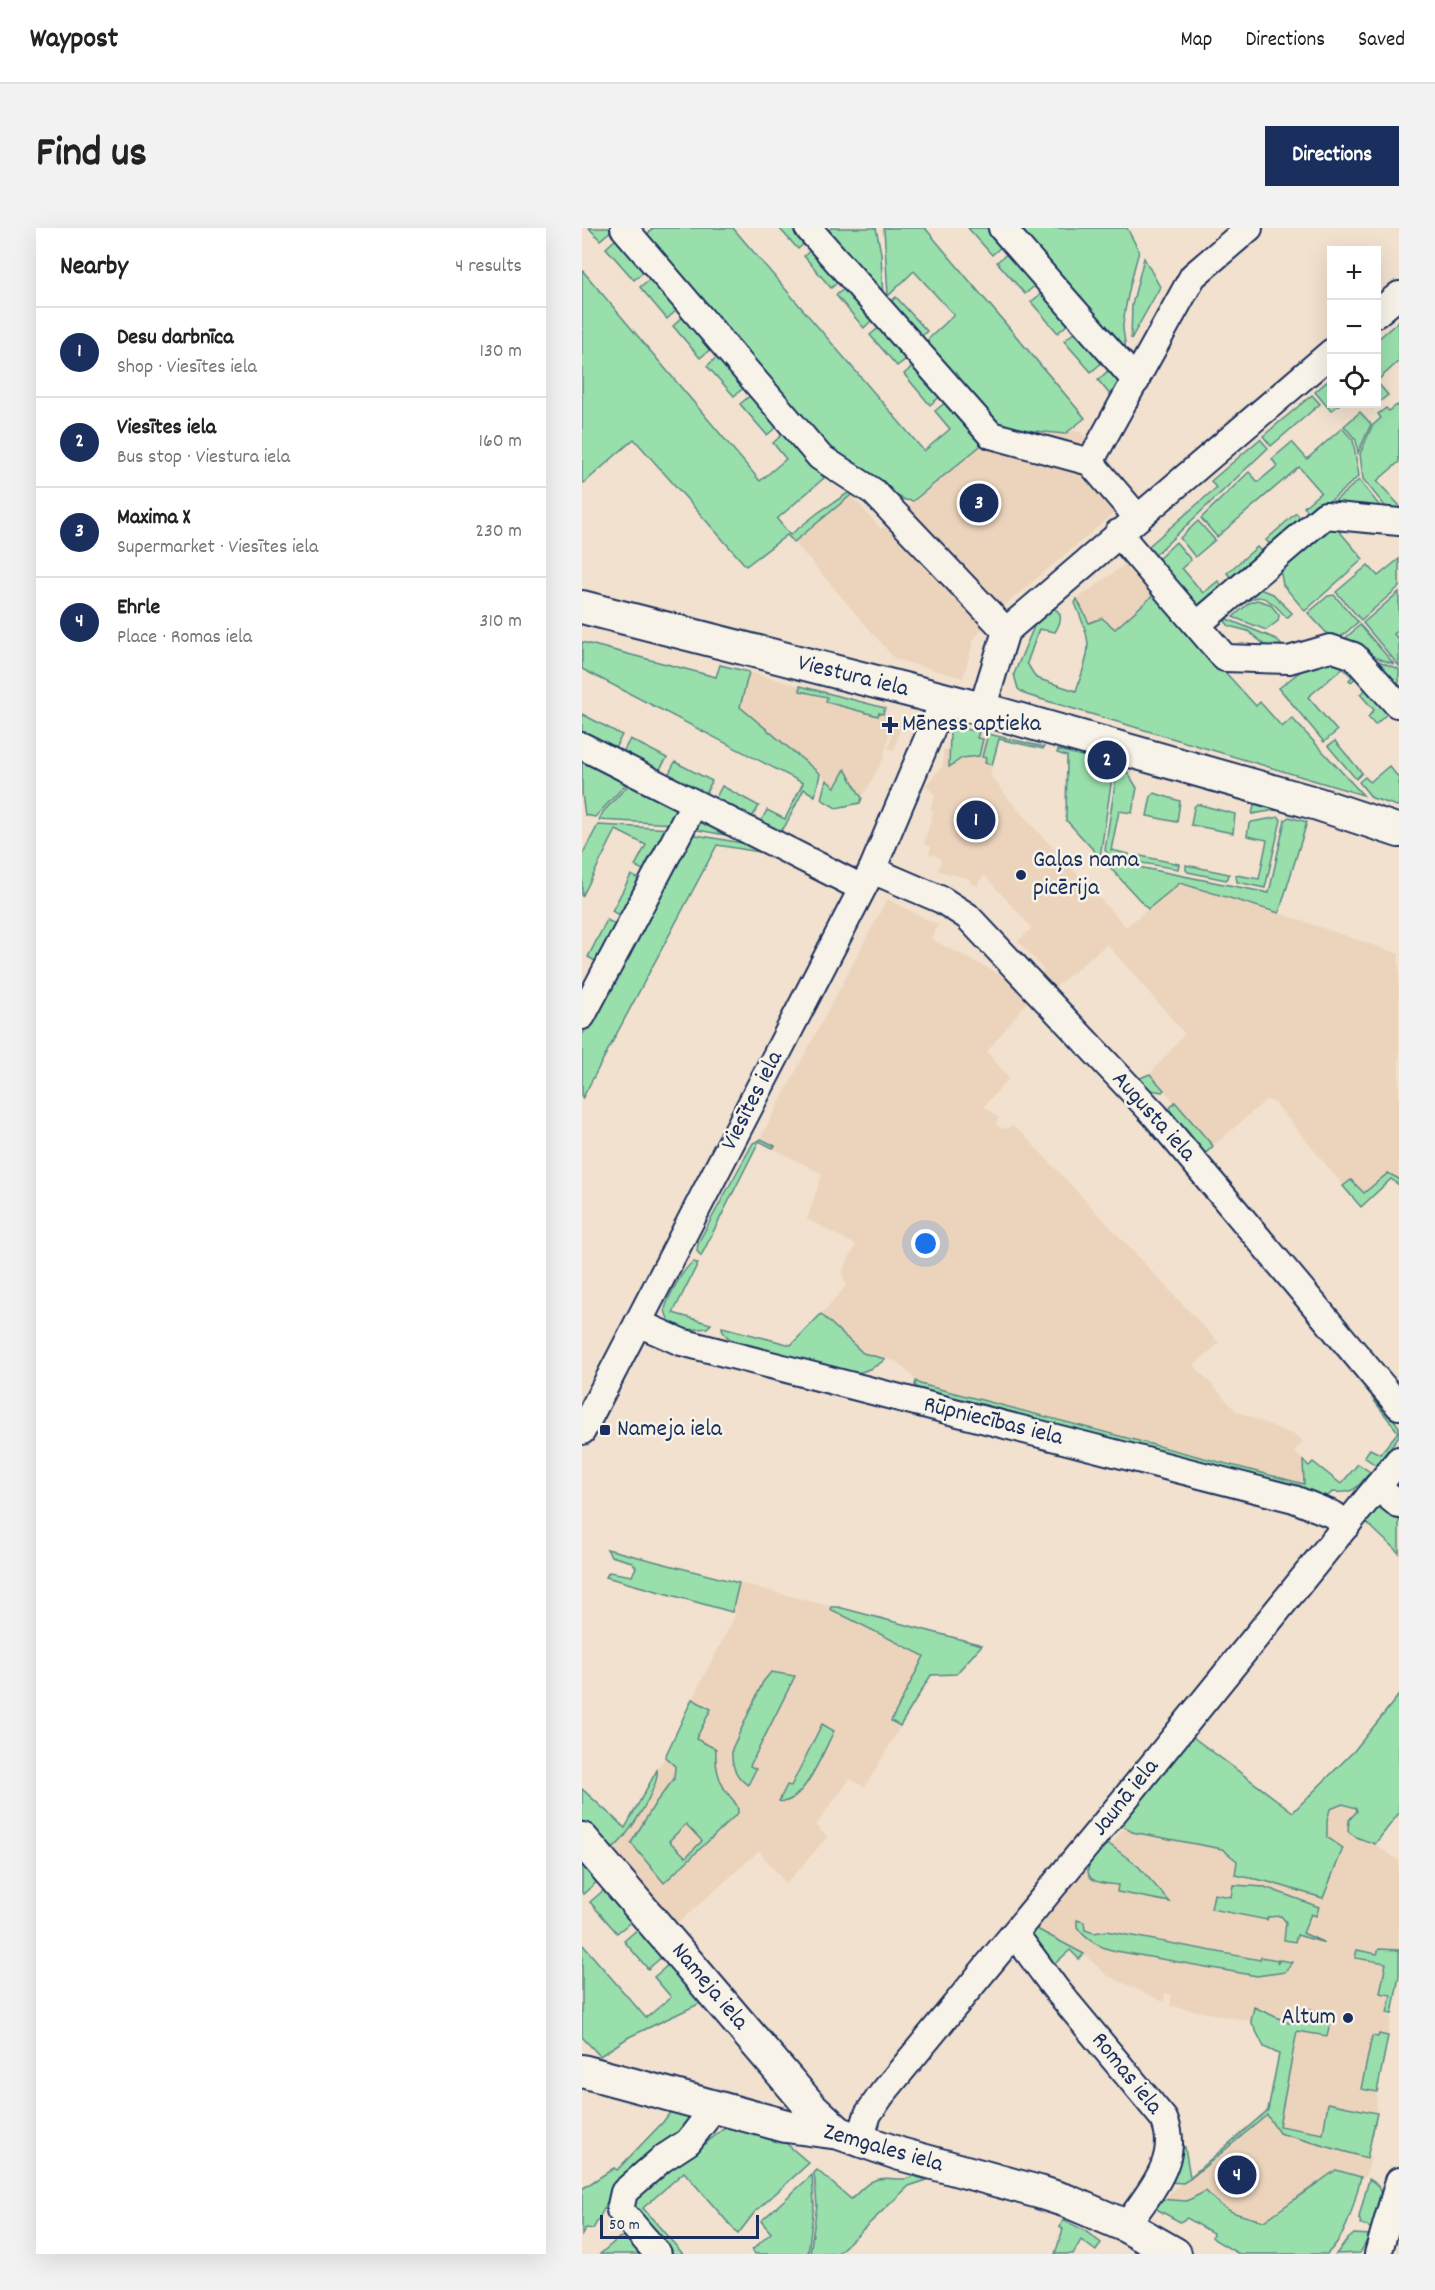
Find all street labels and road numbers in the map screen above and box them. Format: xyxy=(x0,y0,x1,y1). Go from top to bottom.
street label: Viestura iela xyxy=(794,647,913,707)
street label: Viesītes iela xyxy=(713,1045,793,1157)
street label: Augusta iela xyxy=(1103,1064,1204,1171)
street label: Rūpniecības iela xyxy=(920,1388,1067,1456)
street label: Jaunā iela xyxy=(1084,1751,1168,1844)
street label: Nameja iela xyxy=(662,1936,756,2039)
street label: Romas iela xyxy=(1082,2025,1170,2123)
street label: Zemgales iela xyxy=(819,2116,948,2183)

